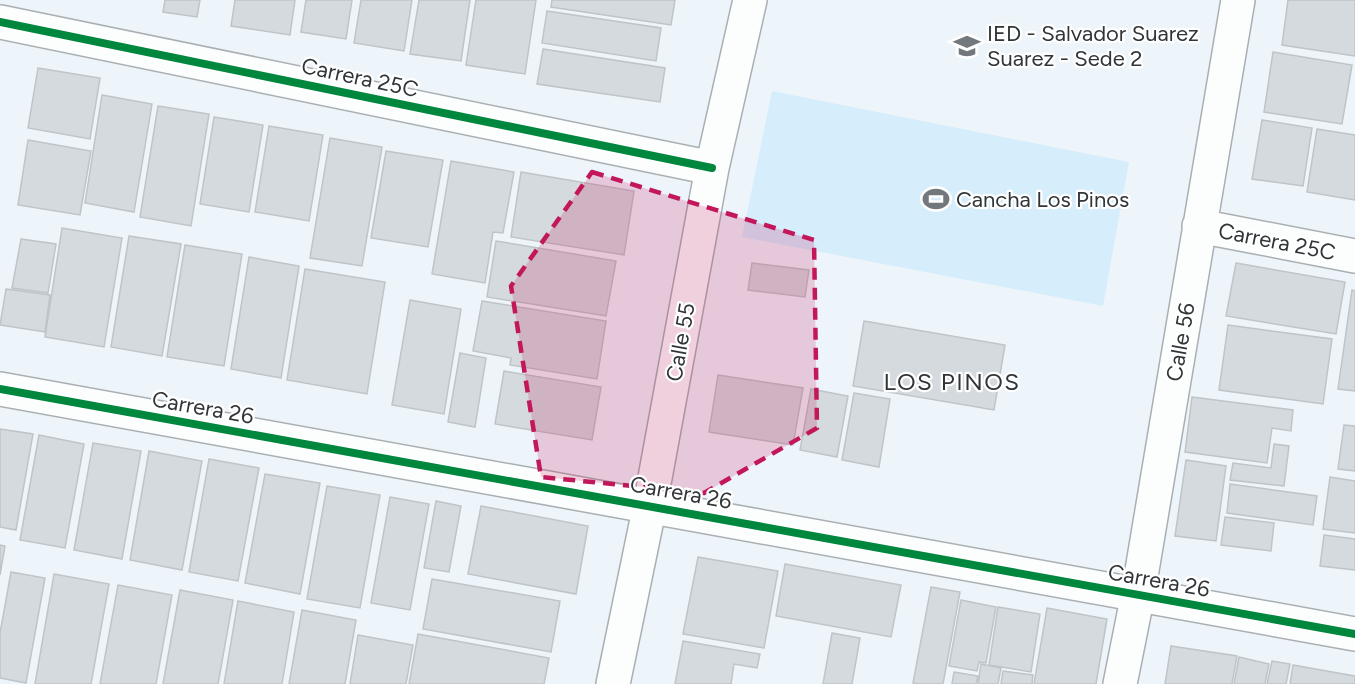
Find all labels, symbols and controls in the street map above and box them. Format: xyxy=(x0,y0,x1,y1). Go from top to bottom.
place label: IED - Salvador Suarez Suarez - Sede 2 xyxy=(987,20,1199,72)
school or university icon: IED - Salvador Suarez Suarez - Sede 2 xyxy=(952,31,982,61)
street label: Carrera 25C xyxy=(299,52,421,103)
sports icon: Cancha Los Pinos xyxy=(921,184,951,214)
place label: Cancha Los Pinos xyxy=(956,186,1129,213)
street label: Carrera 25C xyxy=(1216,217,1338,266)
street label: Calle 55 xyxy=(660,301,701,384)
street label: Calle 56 xyxy=(1160,301,1201,383)
district label: LOS PINOS xyxy=(883,367,1021,396)
street label: Carrera 26 xyxy=(150,385,256,430)
street label: Carrera 26 xyxy=(628,470,734,515)
street label: Carrera 26 xyxy=(1106,558,1212,603)

